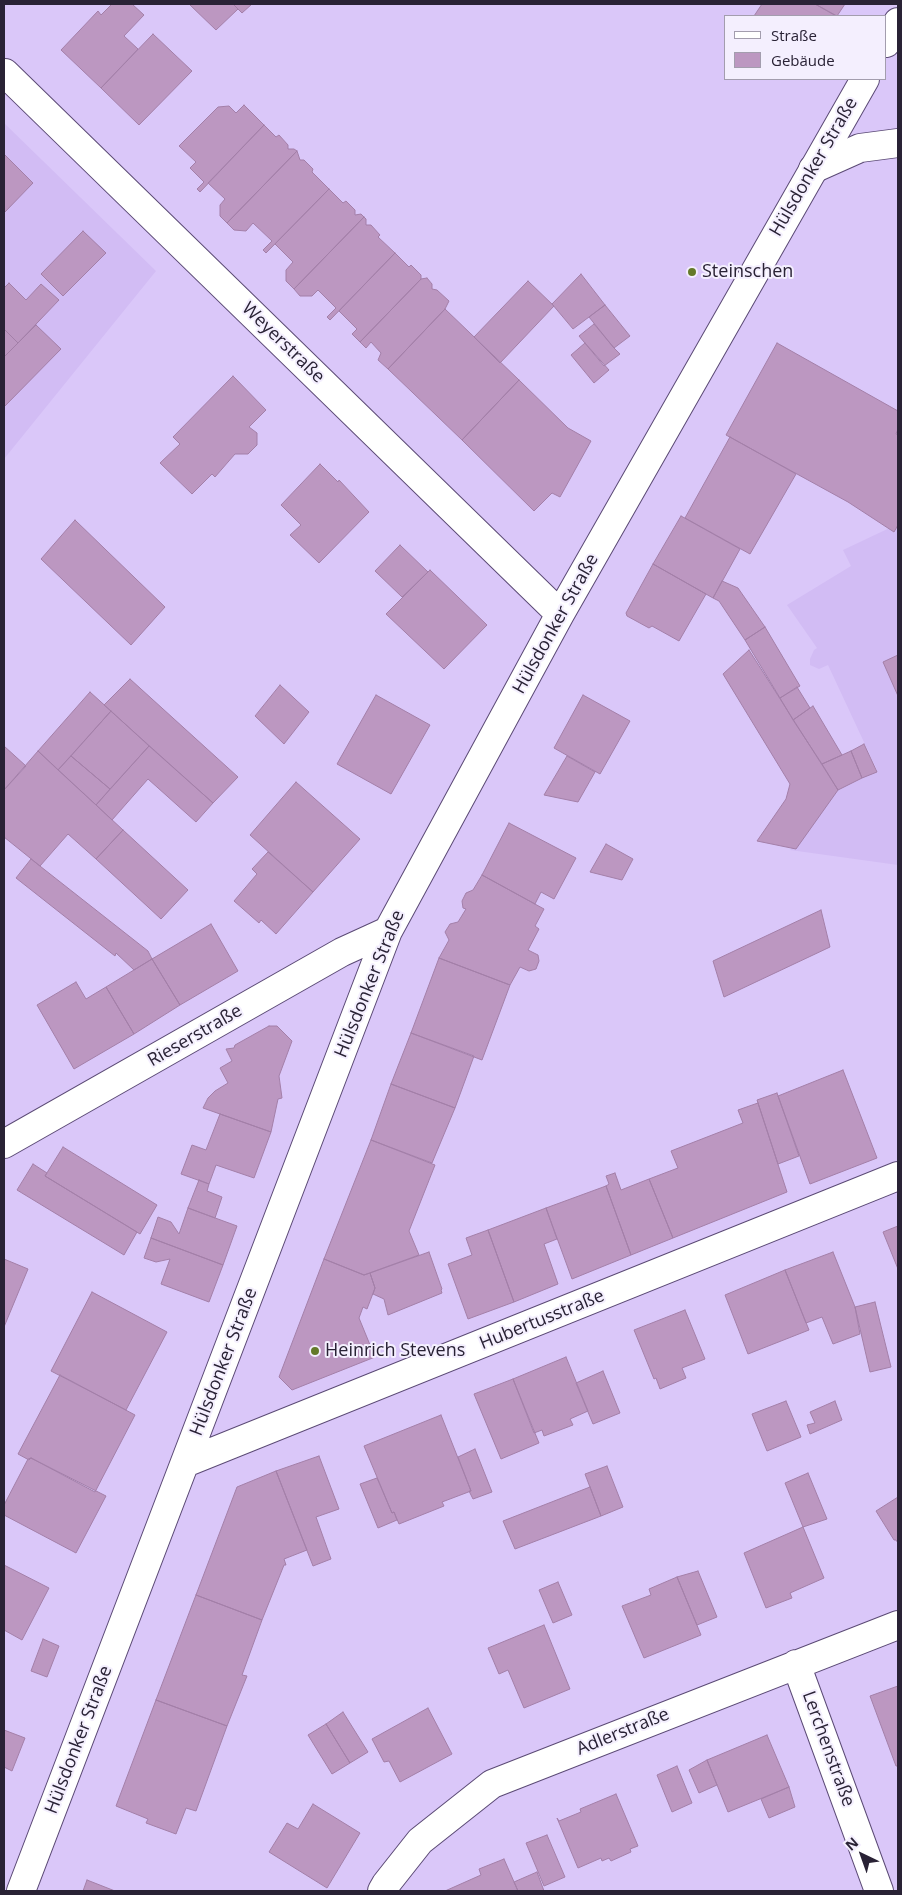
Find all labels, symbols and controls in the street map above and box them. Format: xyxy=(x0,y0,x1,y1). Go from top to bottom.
legend xyxy=(724,15,887,80)
text: Straße xyxy=(771,25,817,45)
text: Gebäude xyxy=(771,50,835,70)
street label: Hülsdonker Straße xyxy=(765,94,863,240)
place label: Steinschen xyxy=(702,261,793,283)
marker: Steinschen xyxy=(686,266,698,278)
street label: Weyerstraße xyxy=(237,298,329,388)
street label: Hülsdonker Straße xyxy=(509,550,603,698)
street label: Hülsdonker Straße xyxy=(331,907,409,1061)
street label: Rieserstraße xyxy=(144,1000,246,1072)
street label: Hülsdonker Straße xyxy=(186,1285,262,1439)
street label: Hubertusstraße xyxy=(477,1285,607,1355)
place label: Heinrich Stevens xyxy=(325,1340,465,1362)
marker: Heinrich Stevens xyxy=(309,1345,321,1357)
street label: Hülsdonker Straße xyxy=(41,1663,117,1817)
street label: Lerchenstraße xyxy=(797,1688,859,1810)
street label: Adlerstraße xyxy=(573,1704,673,1760)
north arrow xyxy=(837,1830,887,1880)
text: N xyxy=(841,1833,862,1854)

